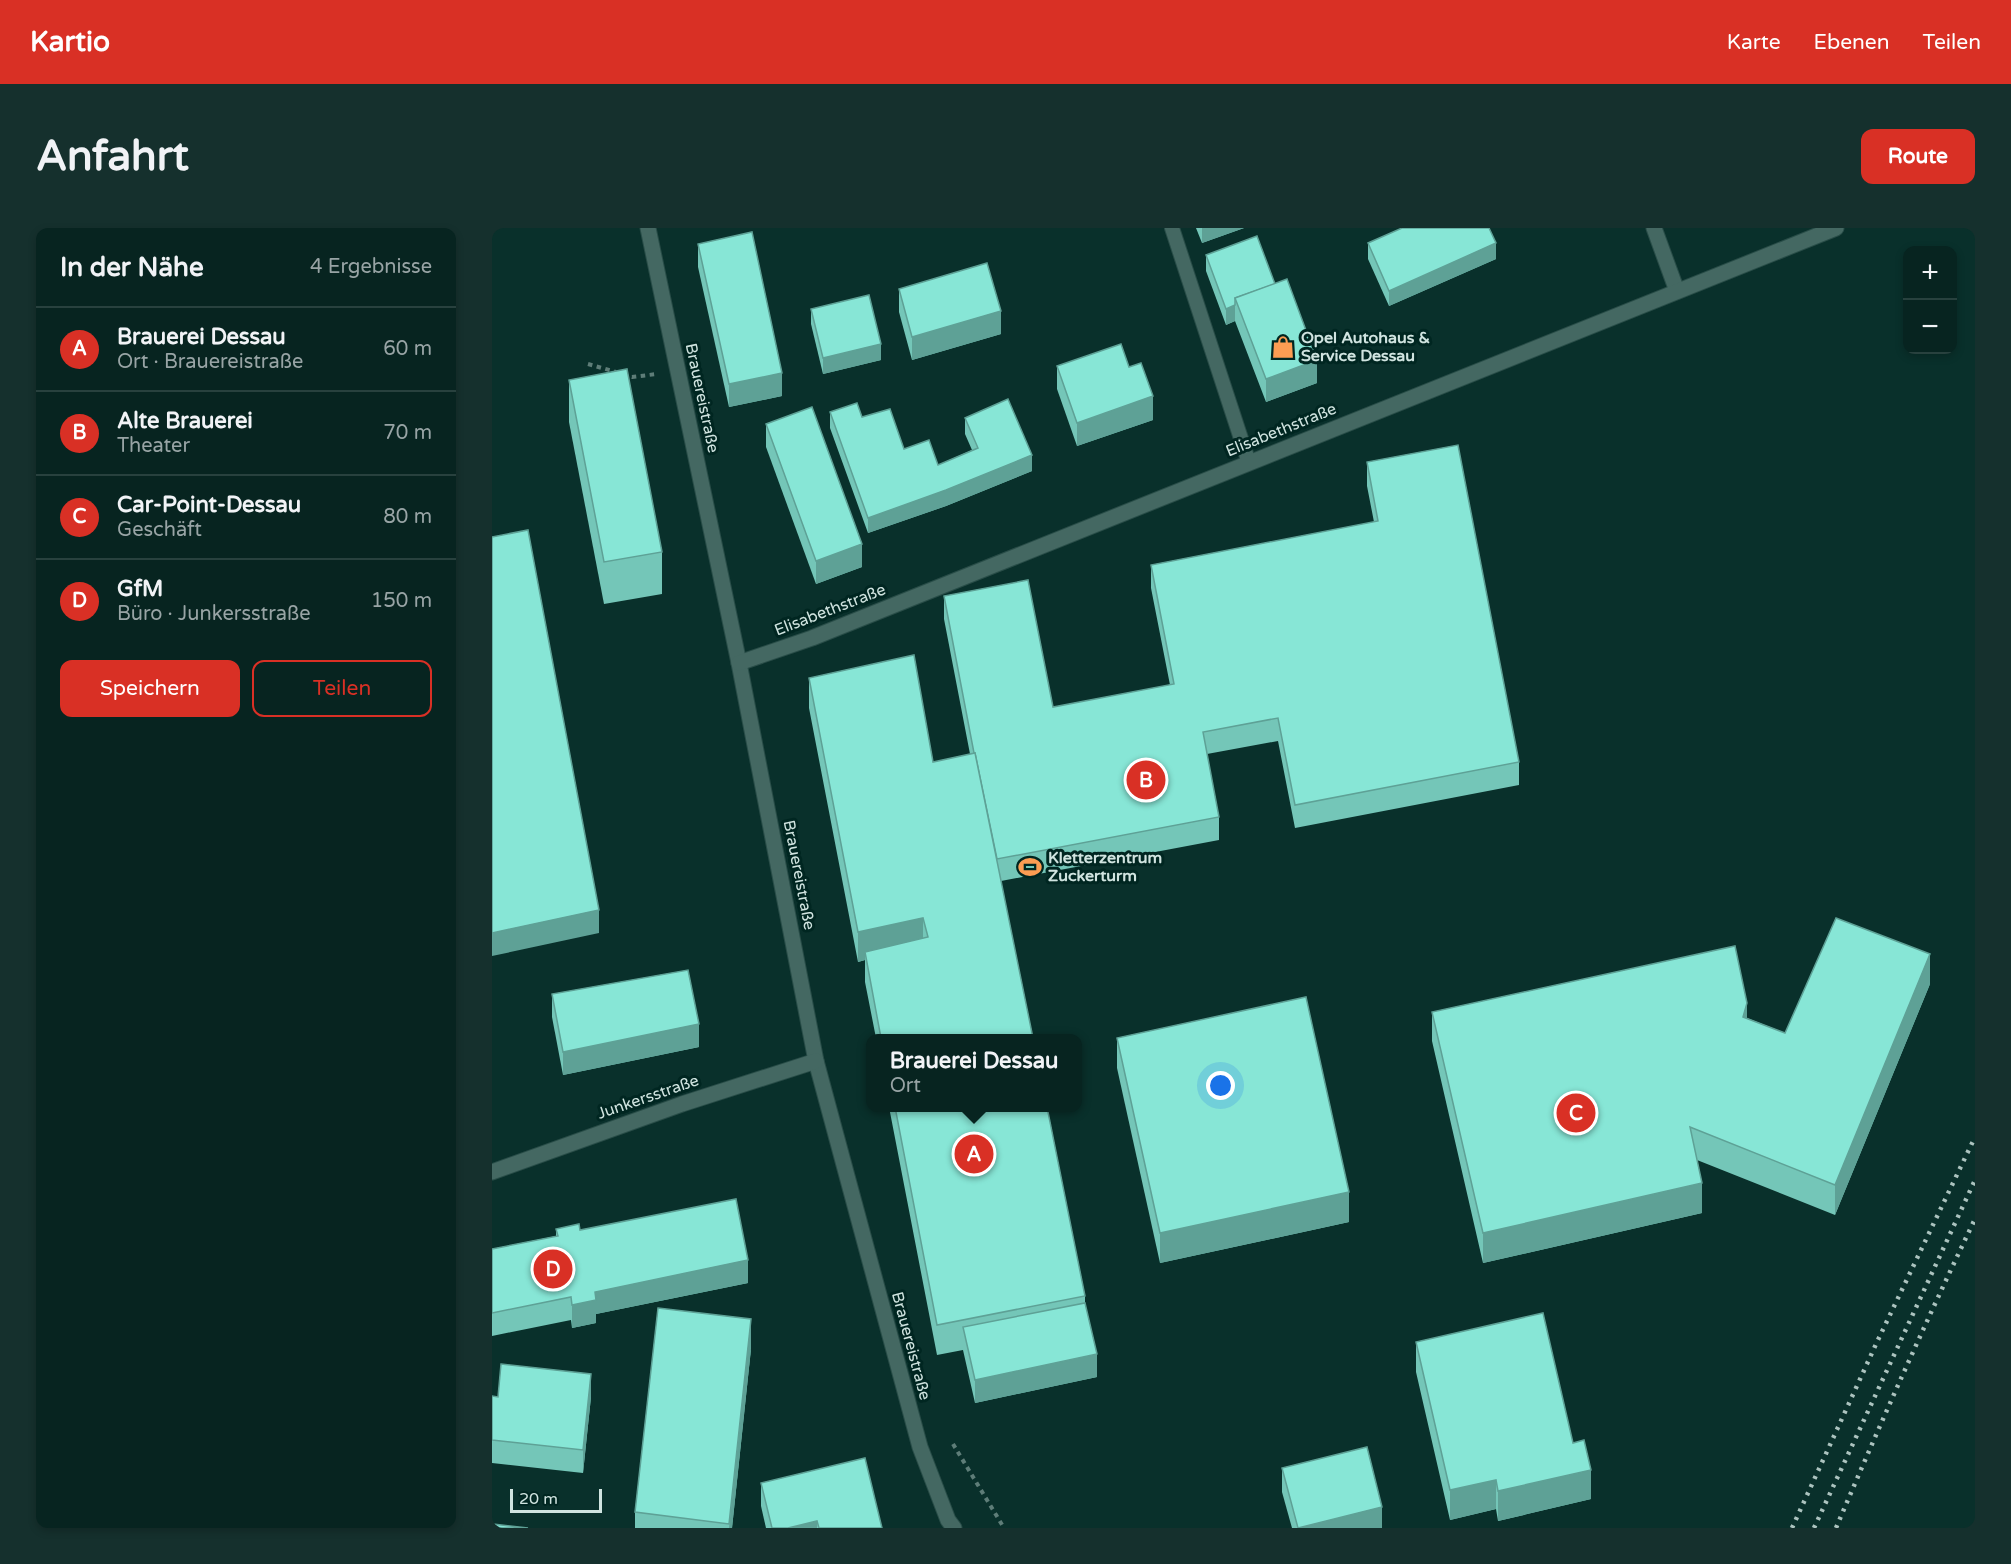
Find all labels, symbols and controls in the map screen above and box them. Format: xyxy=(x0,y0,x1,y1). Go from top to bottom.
text: Kartio xyxy=(30,25,110,59)
text: Karte xyxy=(1727,30,1781,55)
text: Ebenen xyxy=(1814,30,1890,55)
text: Teilen xyxy=(1923,30,1981,55)
button: Route xyxy=(1861,129,1975,184)
text: Anfahrt xyxy=(36,131,189,182)
map controls xyxy=(1903,246,1957,354)
button: + xyxy=(1903,246,1957,300)
text: In der Nähe xyxy=(60,252,204,283)
text: 4 Ergebnisse xyxy=(310,255,432,279)
button: − xyxy=(1903,300,1957,354)
text: Brauerei Dessau xyxy=(117,324,286,350)
place label: Opel Autohaus & Service Dessau xyxy=(1301,328,1430,366)
shop icon: Opel Autohaus & Service Dessau xyxy=(1270,334,1296,360)
text: A xyxy=(72,337,87,361)
text: 60 m xyxy=(383,337,432,361)
street label: Brauereistraße xyxy=(681,341,723,455)
text: Ort · Brauereistraße xyxy=(117,350,303,374)
street label: Elisabethstraße xyxy=(1223,399,1339,461)
text: Alte Brauerei xyxy=(117,408,253,434)
text: B xyxy=(73,421,86,445)
text: 70 m xyxy=(383,421,432,445)
text: Theater xyxy=(117,434,190,458)
text: Car-Point-Dessau xyxy=(117,492,301,518)
text: C xyxy=(73,505,86,529)
text: 80 m xyxy=(383,505,432,529)
text: Geschäft xyxy=(117,518,202,542)
text: GfM xyxy=(117,576,163,602)
street label: Elisabethstraße xyxy=(772,580,888,640)
text: D xyxy=(72,589,87,613)
text: 150 m xyxy=(371,589,432,613)
text: Büro · Junkersstraße xyxy=(117,602,311,626)
button: Speichern xyxy=(60,660,240,717)
button: Teilen xyxy=(252,660,432,717)
pin: B xyxy=(1126,758,1166,802)
street label: Brauereistraße xyxy=(779,818,819,932)
place label: Kletterzentrum Zuckerturm xyxy=(1048,848,1162,886)
sports icon: Kletterzentrum Zuckerturm xyxy=(1017,854,1043,880)
popup xyxy=(866,1034,1082,1112)
text: Brauerei Dessau xyxy=(890,1048,1058,1074)
street label: Junkersstraße xyxy=(595,1070,701,1124)
your location xyxy=(1206,1071,1235,1100)
text: Ort xyxy=(890,1074,921,1098)
pin: C xyxy=(1556,1090,1596,1136)
pin: A xyxy=(954,1132,994,1176)
pin: D xyxy=(534,1246,572,1292)
street label: Brauereistraße xyxy=(887,1290,935,1402)
scale bar xyxy=(510,1486,602,1514)
text: 20 m xyxy=(519,1489,558,1509)

